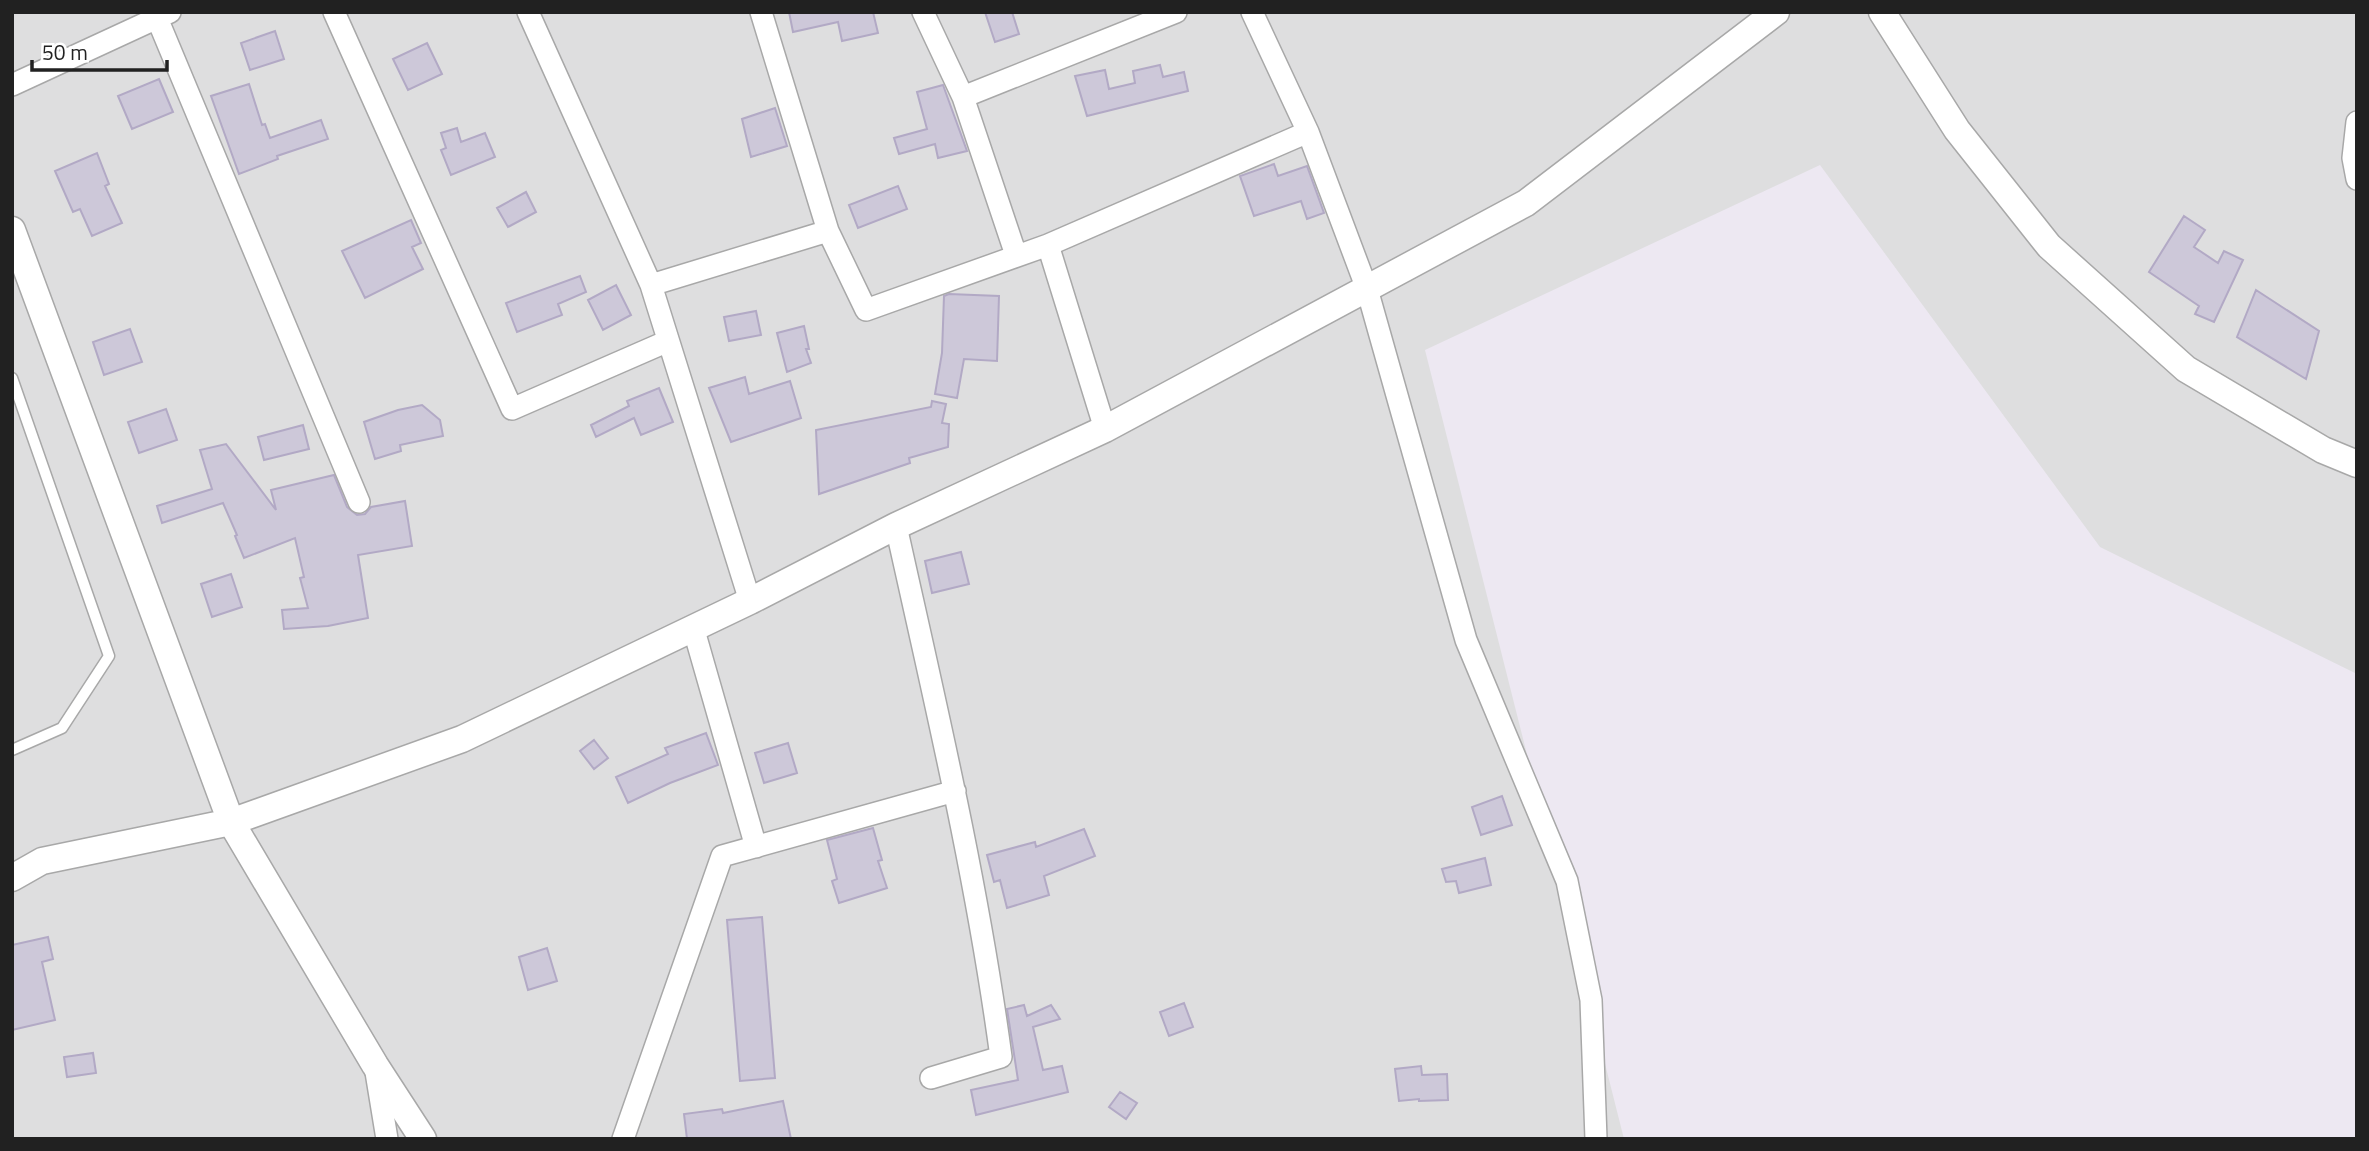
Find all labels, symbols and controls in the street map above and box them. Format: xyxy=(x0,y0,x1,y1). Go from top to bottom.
scale bar xyxy=(32,28,166,72)
text: 50 m xyxy=(42,36,88,68)

